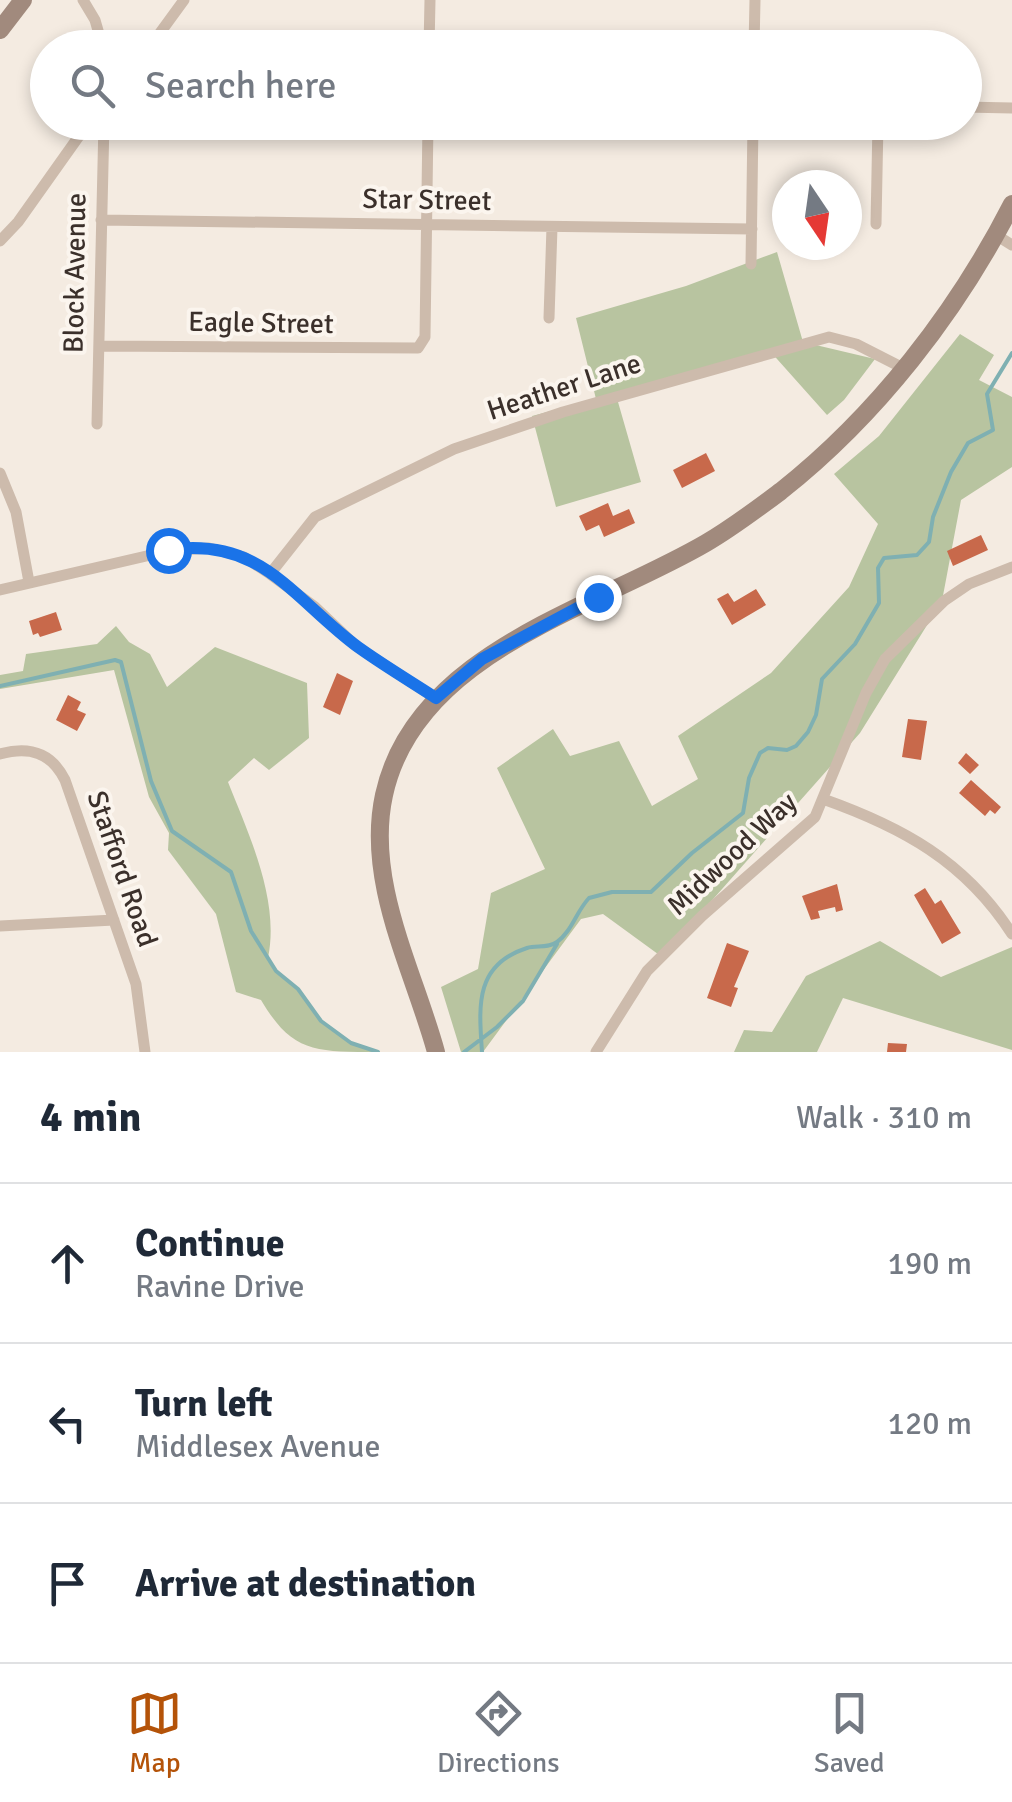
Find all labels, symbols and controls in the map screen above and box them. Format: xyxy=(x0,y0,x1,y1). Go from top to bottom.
search box xyxy=(30,30,982,140)
icon: search xyxy=(65,58,120,113)
text: Search here xyxy=(145,62,337,109)
north arrow xyxy=(772,170,862,260)
street label: Star Street xyxy=(362,182,492,218)
street label: Block Avenue xyxy=(57,192,93,354)
street label: Eagle Street xyxy=(188,305,334,341)
street label: Heather Lane xyxy=(483,346,645,428)
route start xyxy=(146,528,192,574)
route end xyxy=(576,575,622,621)
street label: Midwood Way xyxy=(660,785,804,923)
street label: Stafford Road xyxy=(79,787,165,951)
text: 4 min xyxy=(40,1092,141,1143)
text: Walk · 310 m xyxy=(796,1098,972,1137)
text: Continue xyxy=(135,1220,285,1267)
icon: ahead xyxy=(40,1236,95,1291)
text: 190 m xyxy=(888,1244,972,1283)
text: Ravine Drive xyxy=(135,1267,305,1306)
text: Turn left xyxy=(135,1380,273,1427)
icon: left xyxy=(40,1396,95,1451)
text: 120 m xyxy=(888,1404,972,1443)
text: Middlesex Avenue xyxy=(135,1427,380,1466)
icon: arrive xyxy=(40,1556,95,1611)
text: Arrive at destination xyxy=(135,1560,476,1607)
tab: Map xyxy=(127,1686,182,1780)
tab: Directions xyxy=(437,1686,559,1780)
tab: Saved xyxy=(814,1686,885,1780)

